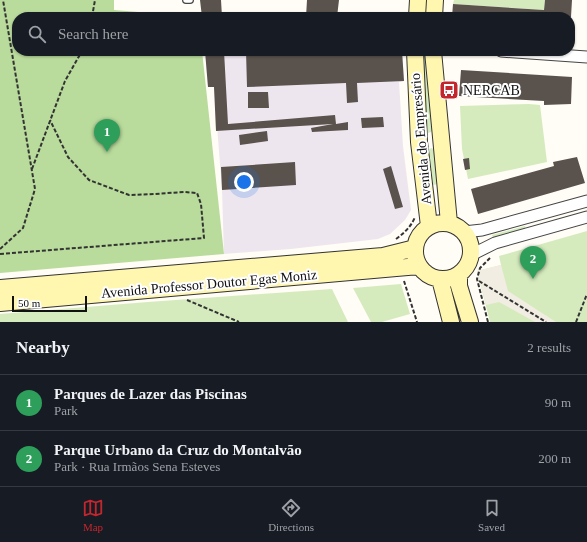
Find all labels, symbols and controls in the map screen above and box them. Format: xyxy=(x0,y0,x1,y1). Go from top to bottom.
search box xyxy=(12,12,575,56)
icon: search xyxy=(26,23,48,45)
text: Search here xyxy=(58,26,128,42)
street label: Avenida do Empresário xyxy=(408,73,434,205)
bus stop icon: NERCAB xyxy=(438,79,460,101)
place label: NERCAB xyxy=(463,83,520,98)
pin: 1 xyxy=(94,119,120,152)
your location xyxy=(234,172,254,192)
pin: 2 xyxy=(520,246,546,279)
street label: Avenida Professor Doutor Egas Moniz xyxy=(100,267,318,301)
scale bar xyxy=(12,294,87,313)
text: 50 m xyxy=(18,297,40,309)
text: Nearby xyxy=(16,338,70,357)
text: 2 results xyxy=(527,340,571,355)
text: Parques de Lazer das Piscinas xyxy=(54,386,247,402)
text: 1 xyxy=(26,395,32,410)
text: 90 m xyxy=(545,395,571,410)
text: Park xyxy=(54,403,78,418)
text: Parque Urbano da Cruz do Montalvão xyxy=(54,442,302,458)
text: 2 xyxy=(26,451,32,466)
text: 200 m xyxy=(538,451,571,466)
text: Park · Rua Irmãos Sena Esteves xyxy=(54,459,220,474)
tab: Map xyxy=(82,497,104,533)
tab: Directions xyxy=(268,497,314,533)
tab: Saved xyxy=(478,497,505,533)

